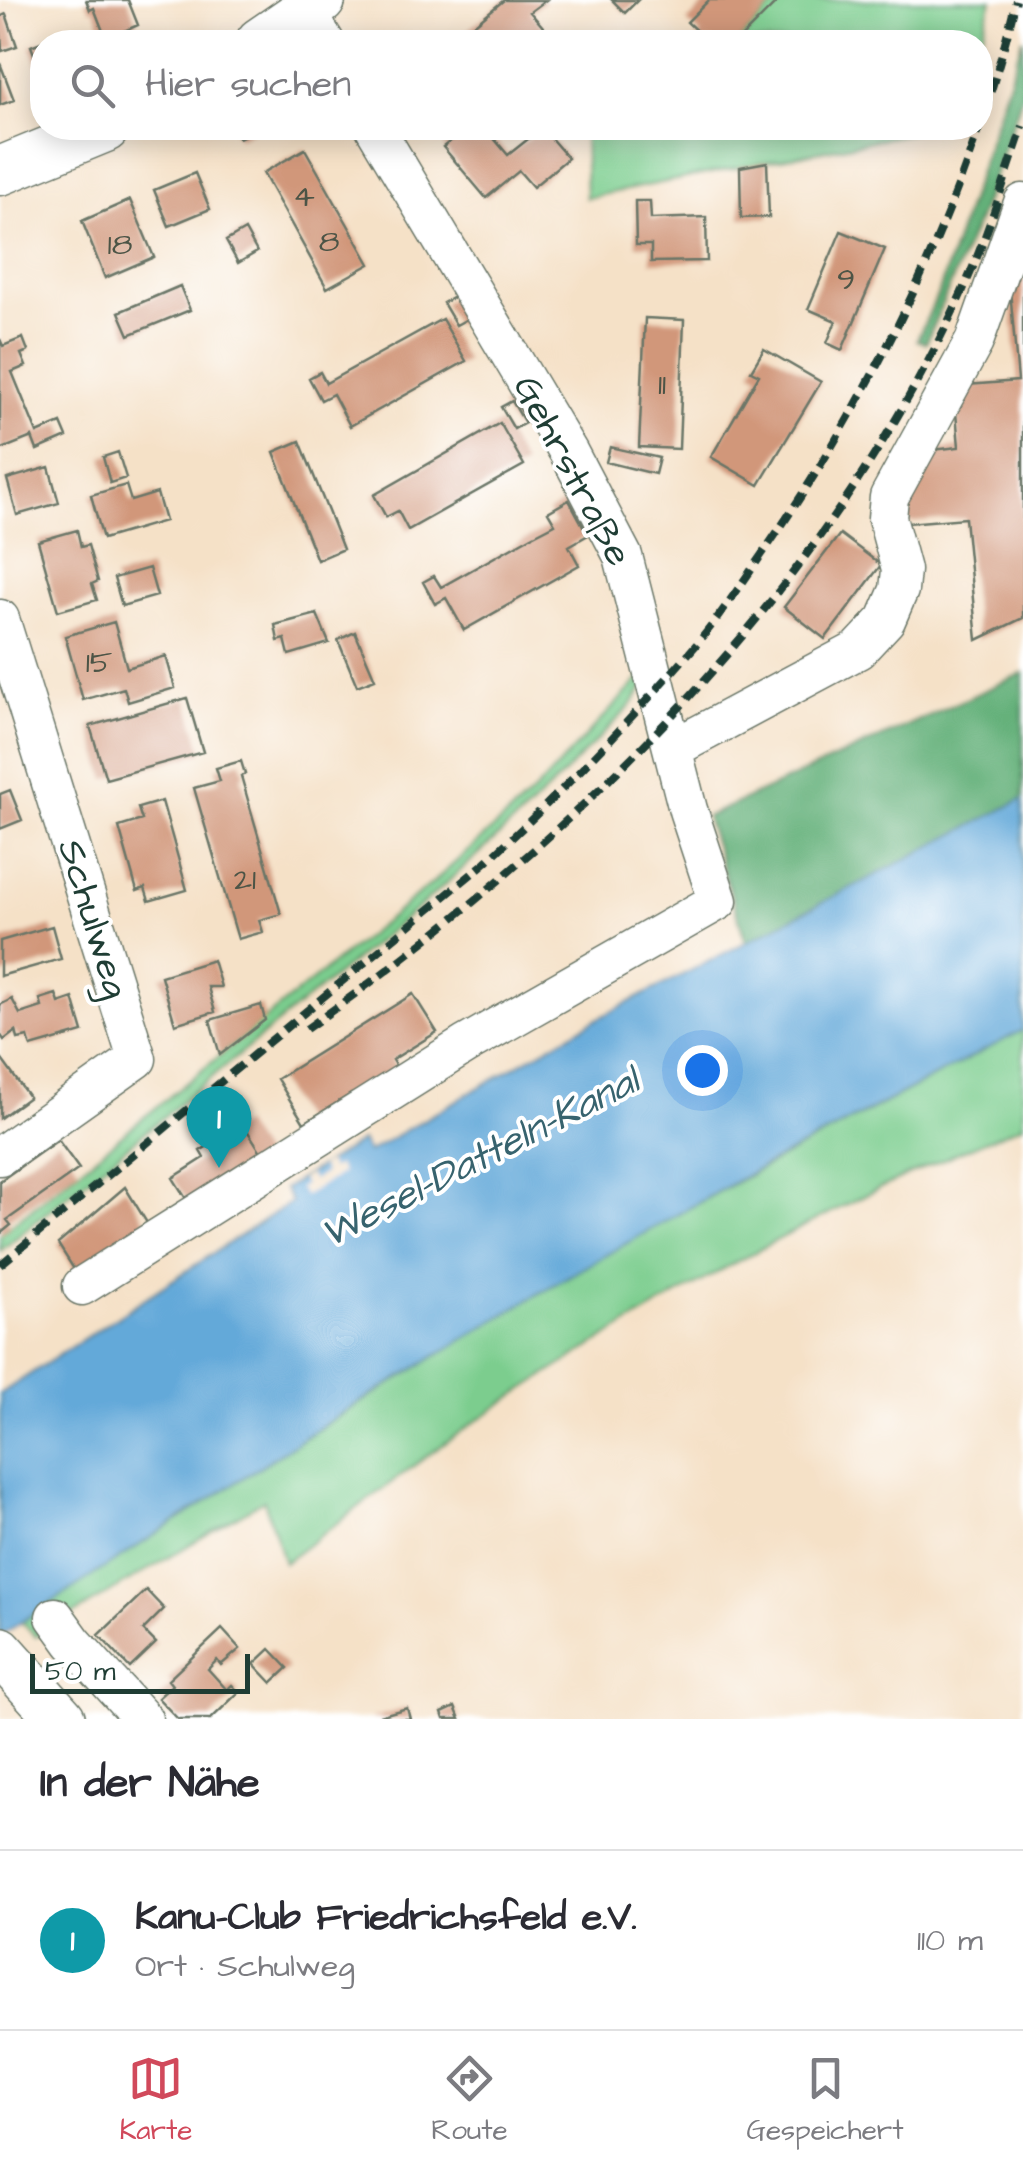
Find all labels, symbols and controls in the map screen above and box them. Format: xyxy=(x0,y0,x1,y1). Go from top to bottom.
search box xyxy=(30,30,993,140)
icon: search xyxy=(65,58,120,113)
text: Hier suchen xyxy=(145,59,351,111)
house number: 4 xyxy=(293,174,315,219)
house number: 8 xyxy=(319,219,339,264)
house number: 18 xyxy=(108,222,132,267)
house number: 9 xyxy=(837,257,855,302)
house number: 11 xyxy=(658,362,666,407)
street label: Gehrstraße xyxy=(500,367,644,575)
house number: 15 xyxy=(86,640,113,685)
street label: Schulweg xyxy=(44,833,142,1005)
house number: 21 xyxy=(234,857,256,902)
your location xyxy=(677,1045,728,1096)
water label: Wesel-Datteln-Kanal xyxy=(312,1052,653,1262)
pin: 1 xyxy=(186,1086,252,1168)
scale bar xyxy=(30,1649,250,1694)
text: 50 m xyxy=(45,1652,116,1691)
text: In der Nähe xyxy=(40,1755,260,1813)
text: Kanu-Club Friedrichsfeld e.V. xyxy=(135,1892,637,1944)
text: 1 xyxy=(70,1918,75,1963)
text: 110 m xyxy=(917,1918,983,1963)
text: Ort · Schulweg xyxy=(135,1944,355,1989)
tab: Karte xyxy=(119,2051,193,2150)
tab: Route xyxy=(431,2051,508,2150)
tab: Gespeichert xyxy=(747,2051,904,2150)

